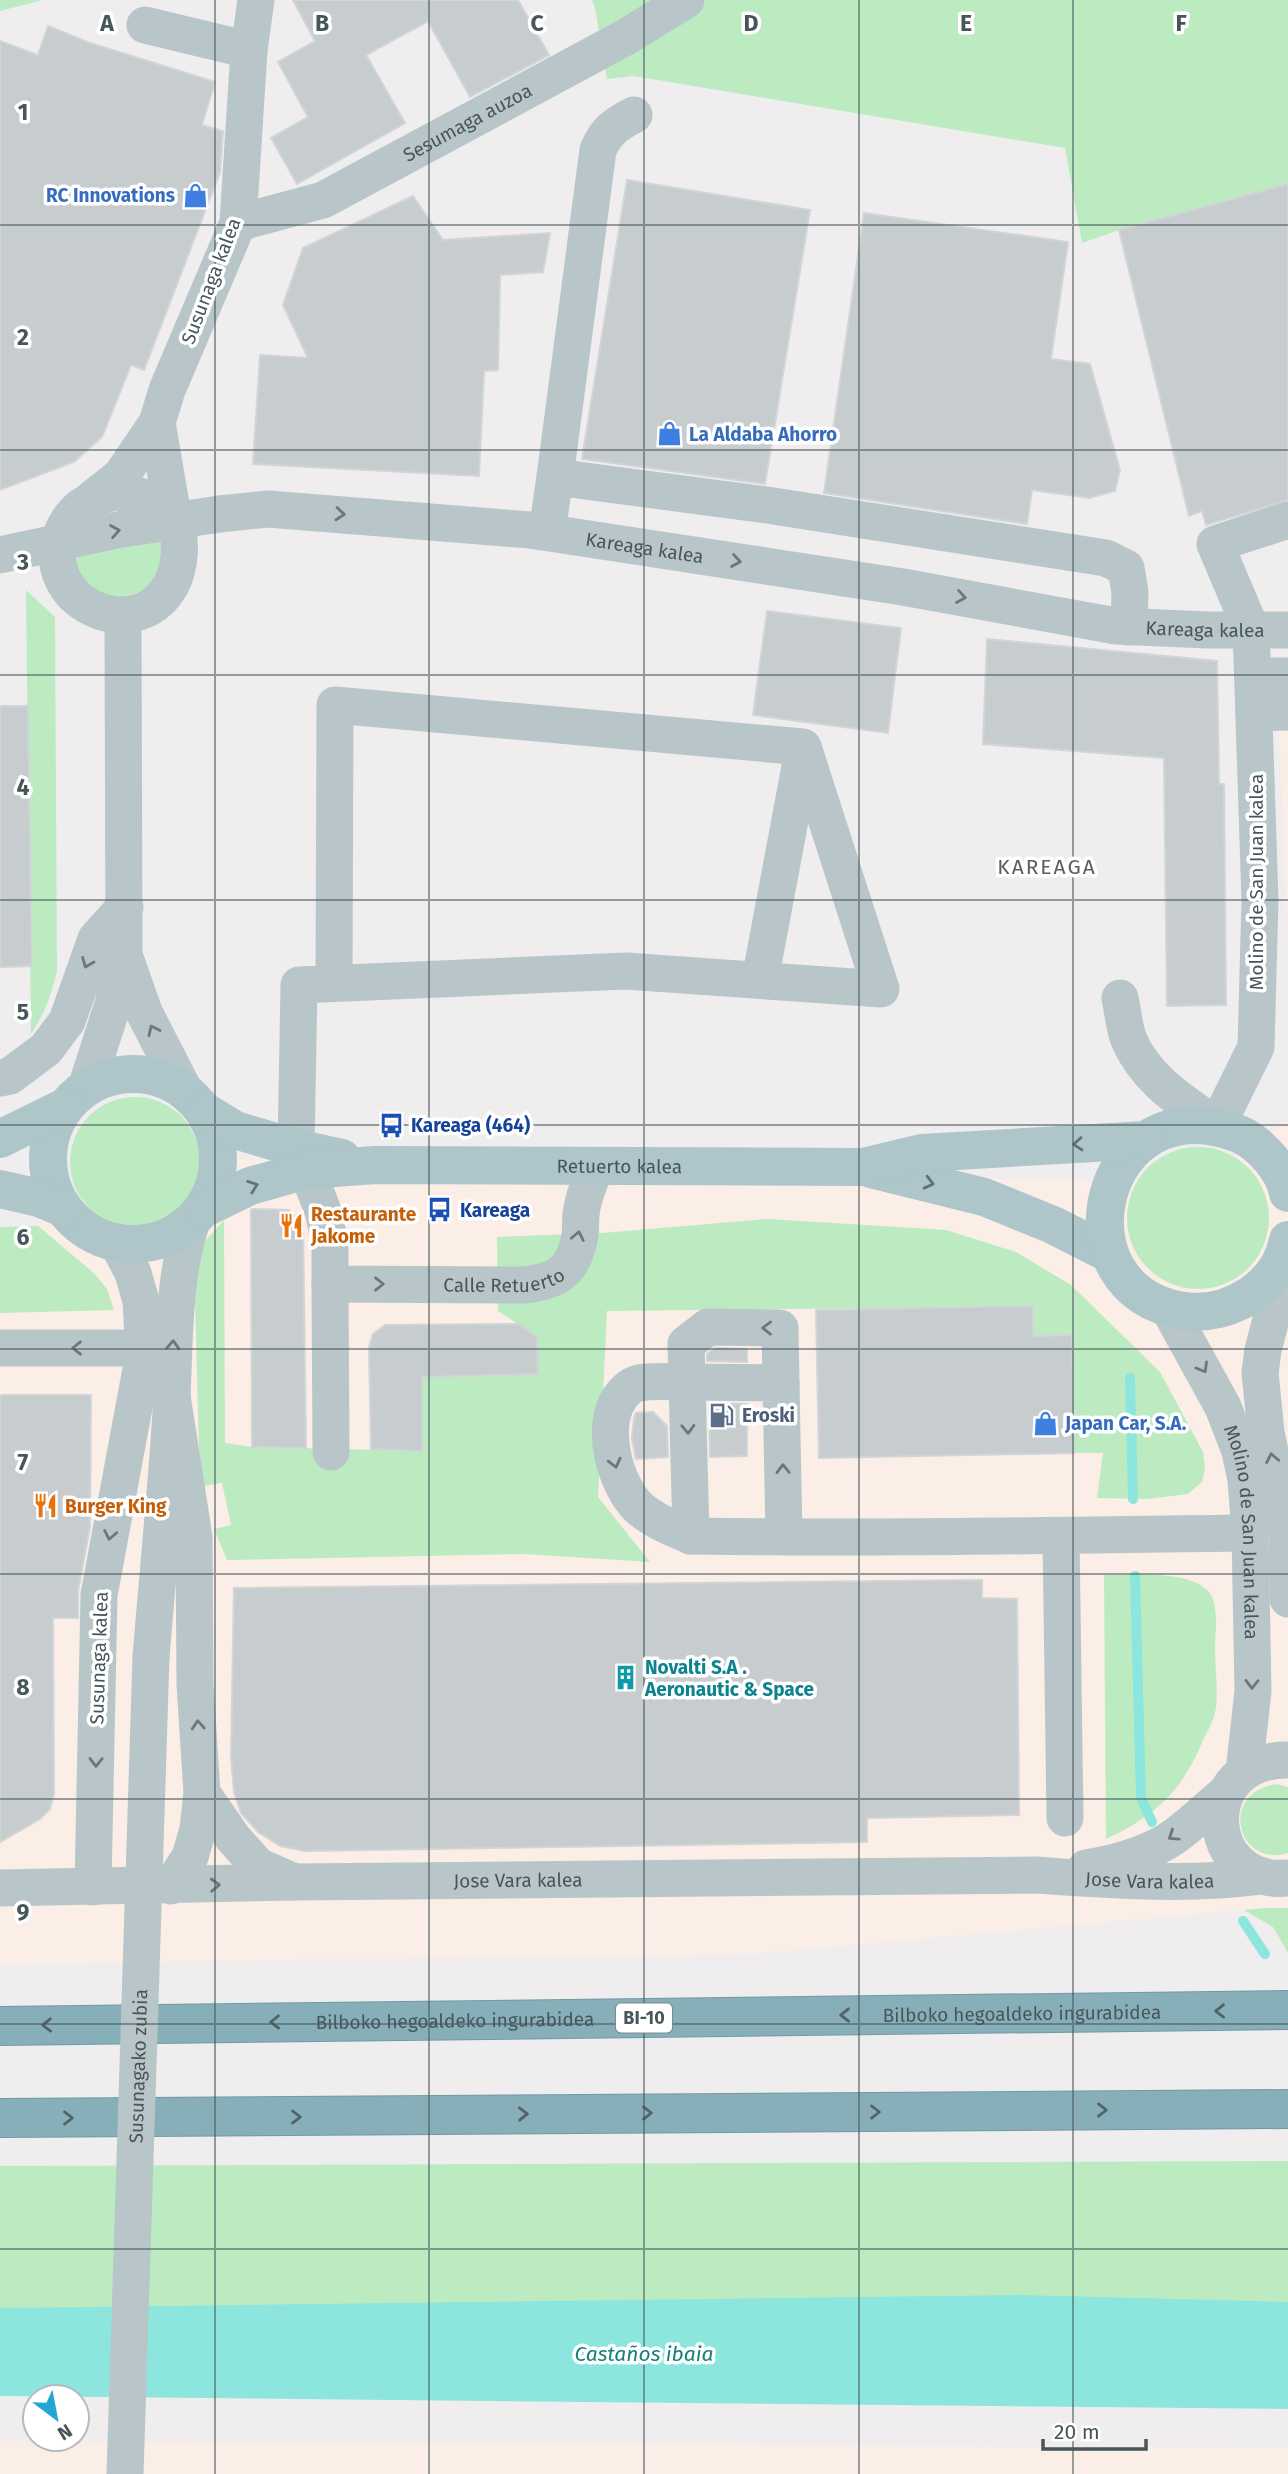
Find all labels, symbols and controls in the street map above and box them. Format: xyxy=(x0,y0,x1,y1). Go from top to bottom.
text: A xyxy=(99,9,114,37)
text: B xyxy=(315,9,329,37)
text: C xyxy=(530,9,544,37)
text: D xyxy=(744,9,759,37)
text: E xyxy=(960,9,972,37)
text: F xyxy=(1175,9,1187,37)
street label: Sesumaga auzoa xyxy=(399,78,536,166)
text: 1 xyxy=(18,98,28,126)
shop icon: RC Innovations xyxy=(181,181,209,209)
place label: RC Innovations xyxy=(46,184,175,207)
street label: Susunaga kalea xyxy=(176,215,246,347)
text: 2 xyxy=(17,323,29,351)
shop icon: La Aldaba Ahorro xyxy=(655,420,683,448)
place label: La Aldaba Ahorro xyxy=(689,423,837,446)
one-way arrow xyxy=(335,507,346,522)
one-way arrow xyxy=(109,524,121,539)
street label: Kareaga kalea xyxy=(584,527,705,568)
text: 3 xyxy=(16,548,29,576)
one-way arrow xyxy=(730,553,742,568)
one-way arrow xyxy=(955,589,967,604)
street label: Kareaga kalea xyxy=(1145,616,1265,642)
text: 4 xyxy=(17,773,30,801)
street label: Molino de San Juan kalea xyxy=(1245,774,1268,990)
district label: KAREAGA xyxy=(997,854,1097,880)
one-way arrow xyxy=(81,956,95,968)
text: 5 xyxy=(17,998,29,1026)
one-way arrow xyxy=(147,1025,161,1037)
bus stop icon: Kareaga (464) xyxy=(377,1111,405,1139)
place label: Kareaga (464) xyxy=(411,1114,530,1137)
one-way arrow xyxy=(1072,1136,1083,1151)
street label: Retuerto kalea xyxy=(556,1154,682,1178)
one-way arrow xyxy=(923,1175,935,1189)
one-way arrow xyxy=(247,1180,259,1194)
bus stop icon: Kareaga xyxy=(426,1196,454,1224)
place label: Kareaga xyxy=(460,1199,530,1222)
place label: Restaurante Jakome xyxy=(310,1203,416,1248)
restaurant icon: Restaurante Jakome xyxy=(277,1211,305,1239)
text: 6 xyxy=(17,1223,30,1251)
one-way arrow xyxy=(570,1231,585,1242)
street label: Calle Retuerto xyxy=(443,1263,569,1297)
one-way arrow xyxy=(374,1276,385,1292)
one-way arrow xyxy=(761,1320,771,1336)
one-way arrow xyxy=(166,1339,181,1350)
one-way arrow xyxy=(71,1340,81,1356)
one-way arrow xyxy=(1195,1360,1208,1373)
fuel station icon: Eroski xyxy=(708,1401,736,1429)
place label: Eroski xyxy=(742,1404,795,1427)
shop icon: Japan Car, S.A. xyxy=(1031,1409,1059,1437)
place label: Japan Car, S.A. xyxy=(1064,1412,1186,1435)
street label: Molino de San Juan kalea xyxy=(1219,1421,1264,1640)
one-way arrow xyxy=(681,1424,696,1435)
text: 7 xyxy=(18,1448,29,1476)
one-way arrow xyxy=(1265,1453,1280,1465)
one-way arrow xyxy=(607,1457,622,1469)
one-way arrow xyxy=(775,1463,791,1474)
restaurant icon: Burger King xyxy=(31,1492,59,1520)
place label: Burger King xyxy=(65,1495,167,1518)
one-way arrow xyxy=(104,1529,119,1541)
street label: Susunaga kalea xyxy=(85,1591,113,1725)
place label: Novalti S.A . Aeronautic & Space xyxy=(644,1656,814,1701)
building icon: Novalti S.A . Aeronautic & Space xyxy=(611,1664,639,1692)
text: 8 xyxy=(16,1673,30,1701)
one-way arrow xyxy=(1245,1679,1260,1690)
one-way arrow xyxy=(190,1719,205,1730)
one-way arrow xyxy=(88,1757,104,1767)
one-way arrow xyxy=(1168,1828,1181,1840)
street label: Jose Vara kalea xyxy=(1085,1867,1215,1893)
street label: Jose Vara kalea xyxy=(453,1868,583,1892)
one-way arrow xyxy=(210,1877,221,1892)
text: 9 xyxy=(17,1898,30,1926)
street label: Susunagako zubia xyxy=(124,1989,152,2144)
street label: Bilboko hegoaldeko ingurabidea xyxy=(883,2000,1161,2027)
one-way arrow xyxy=(1214,2003,1225,2019)
road number: BI-10 xyxy=(616,2004,672,2032)
street label: Bilboko hegoaldeko ingurabidea xyxy=(316,2007,594,2034)
one-way arrow xyxy=(840,2008,851,2023)
one-way arrow xyxy=(269,2014,280,2030)
one-way arrow xyxy=(42,2017,53,2032)
one-way arrow xyxy=(1097,2102,1108,2118)
one-way arrow xyxy=(870,2104,880,2120)
one-way arrow xyxy=(642,2105,653,2121)
one-way arrow xyxy=(518,2107,529,2122)
one-way arrow xyxy=(291,2109,301,2125)
one-way arrow xyxy=(63,2110,74,2126)
water label: Castaños ibaia xyxy=(574,2341,714,2367)
north arrow xyxy=(21,2383,91,2453)
scale bar xyxy=(1043,2408,1146,2452)
text: N xyxy=(53,2419,76,2445)
text: 20 m xyxy=(1054,2419,1100,2445)

